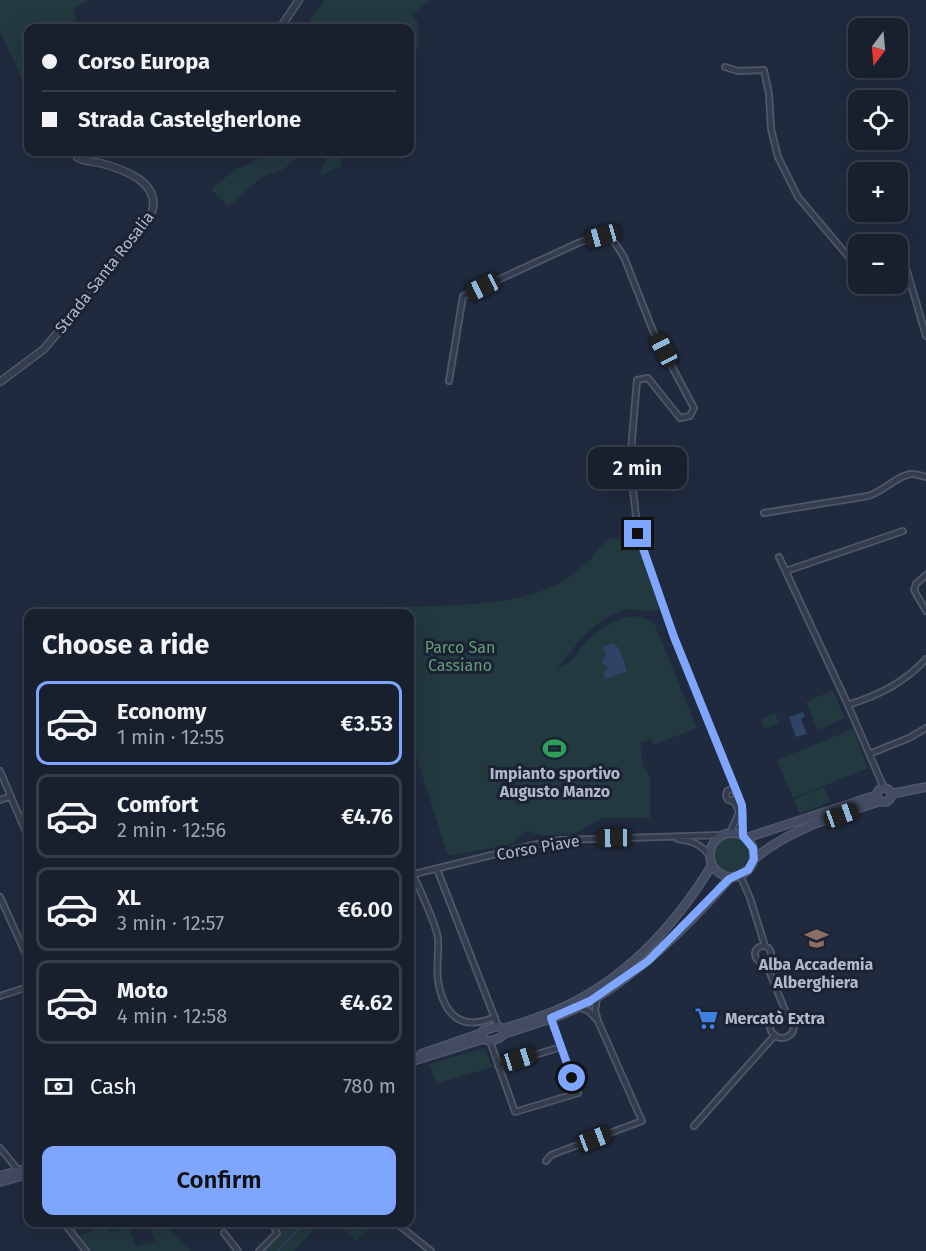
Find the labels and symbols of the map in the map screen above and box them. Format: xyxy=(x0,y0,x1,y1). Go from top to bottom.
north arrow xyxy=(848,18,908,78)
street label: Strada Santa Rosalia xyxy=(51,208,158,337)
car xyxy=(582,222,622,250)
car xyxy=(463,271,503,303)
car xyxy=(648,330,680,370)
callout: 2 min xyxy=(588,447,688,489)
route end xyxy=(624,520,651,547)
park label: Parco San Cassiano xyxy=(425,638,495,675)
sports icon: Impianto sportivo Augusto Manzo xyxy=(542,735,568,761)
place label: Impianto sportivo Augusto Manzo xyxy=(490,764,620,801)
car xyxy=(821,800,861,830)
car xyxy=(596,829,632,847)
street label: Corso Piave xyxy=(495,831,581,864)
school or university icon: Alba Accademia Alberghiera xyxy=(803,926,829,952)
place label: Alba Accademia Alberghiera xyxy=(758,955,873,992)
supermarket icon: Mercatò Extra xyxy=(694,1005,720,1031)
place label: Mercatò Extra xyxy=(725,1009,825,1028)
car xyxy=(499,1045,539,1073)
route start xyxy=(558,1064,585,1091)
car xyxy=(574,1124,614,1154)

